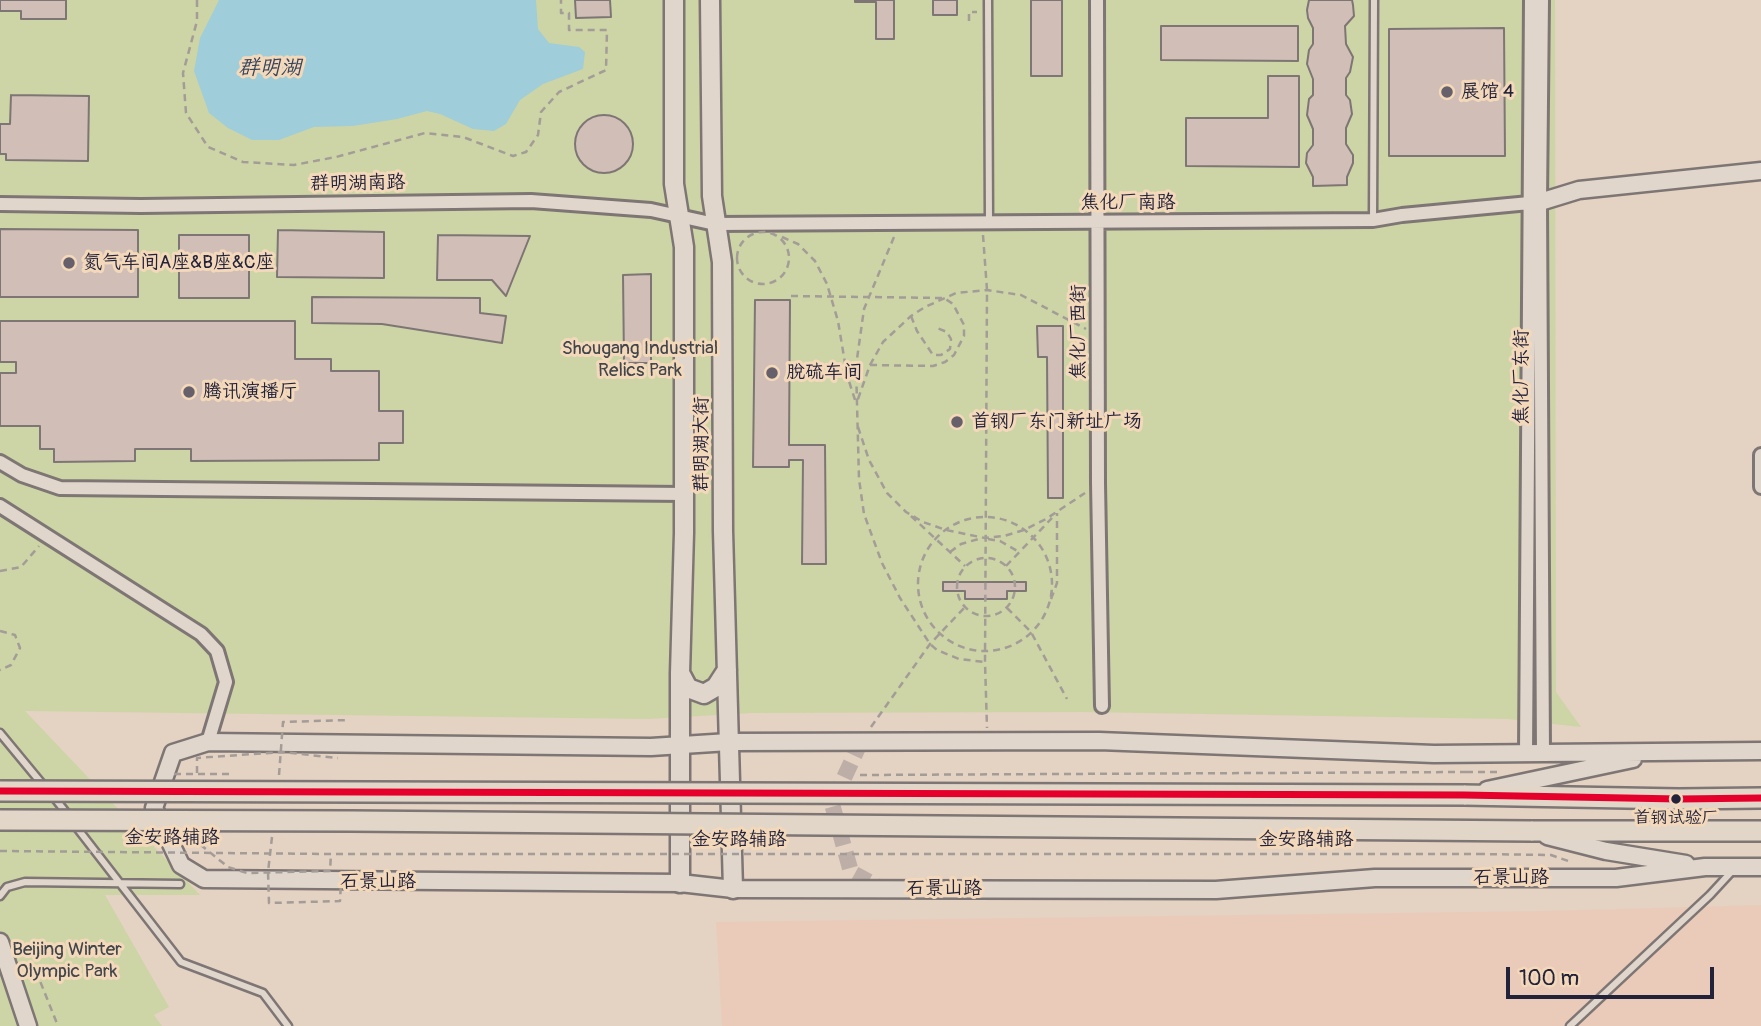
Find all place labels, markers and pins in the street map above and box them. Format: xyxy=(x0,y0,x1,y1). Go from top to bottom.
place label: 展馆 4 xyxy=(1461,81,1514,103)
marker: 展馆 4 xyxy=(1439,84,1455,100)
place label: 氮气车间A座&B座&C座 xyxy=(83,252,275,274)
marker: 氮气车间A座&B座&C座 xyxy=(61,255,77,271)
place label: 脱硫车间 xyxy=(786,362,862,384)
marker: 脱硫车间 xyxy=(764,365,780,381)
place label: 腾讯演播厅 xyxy=(203,381,298,403)
marker: 腾讯演播厅 xyxy=(181,384,197,400)
place label: 首钢厂东门新址广场 xyxy=(971,411,1142,433)
marker: 首钢厂东门新址广场 xyxy=(949,414,965,430)
marker: 首钢试验厂 xyxy=(1669,792,1683,806)
place label: 首钢试验厂 xyxy=(1634,809,1718,829)

